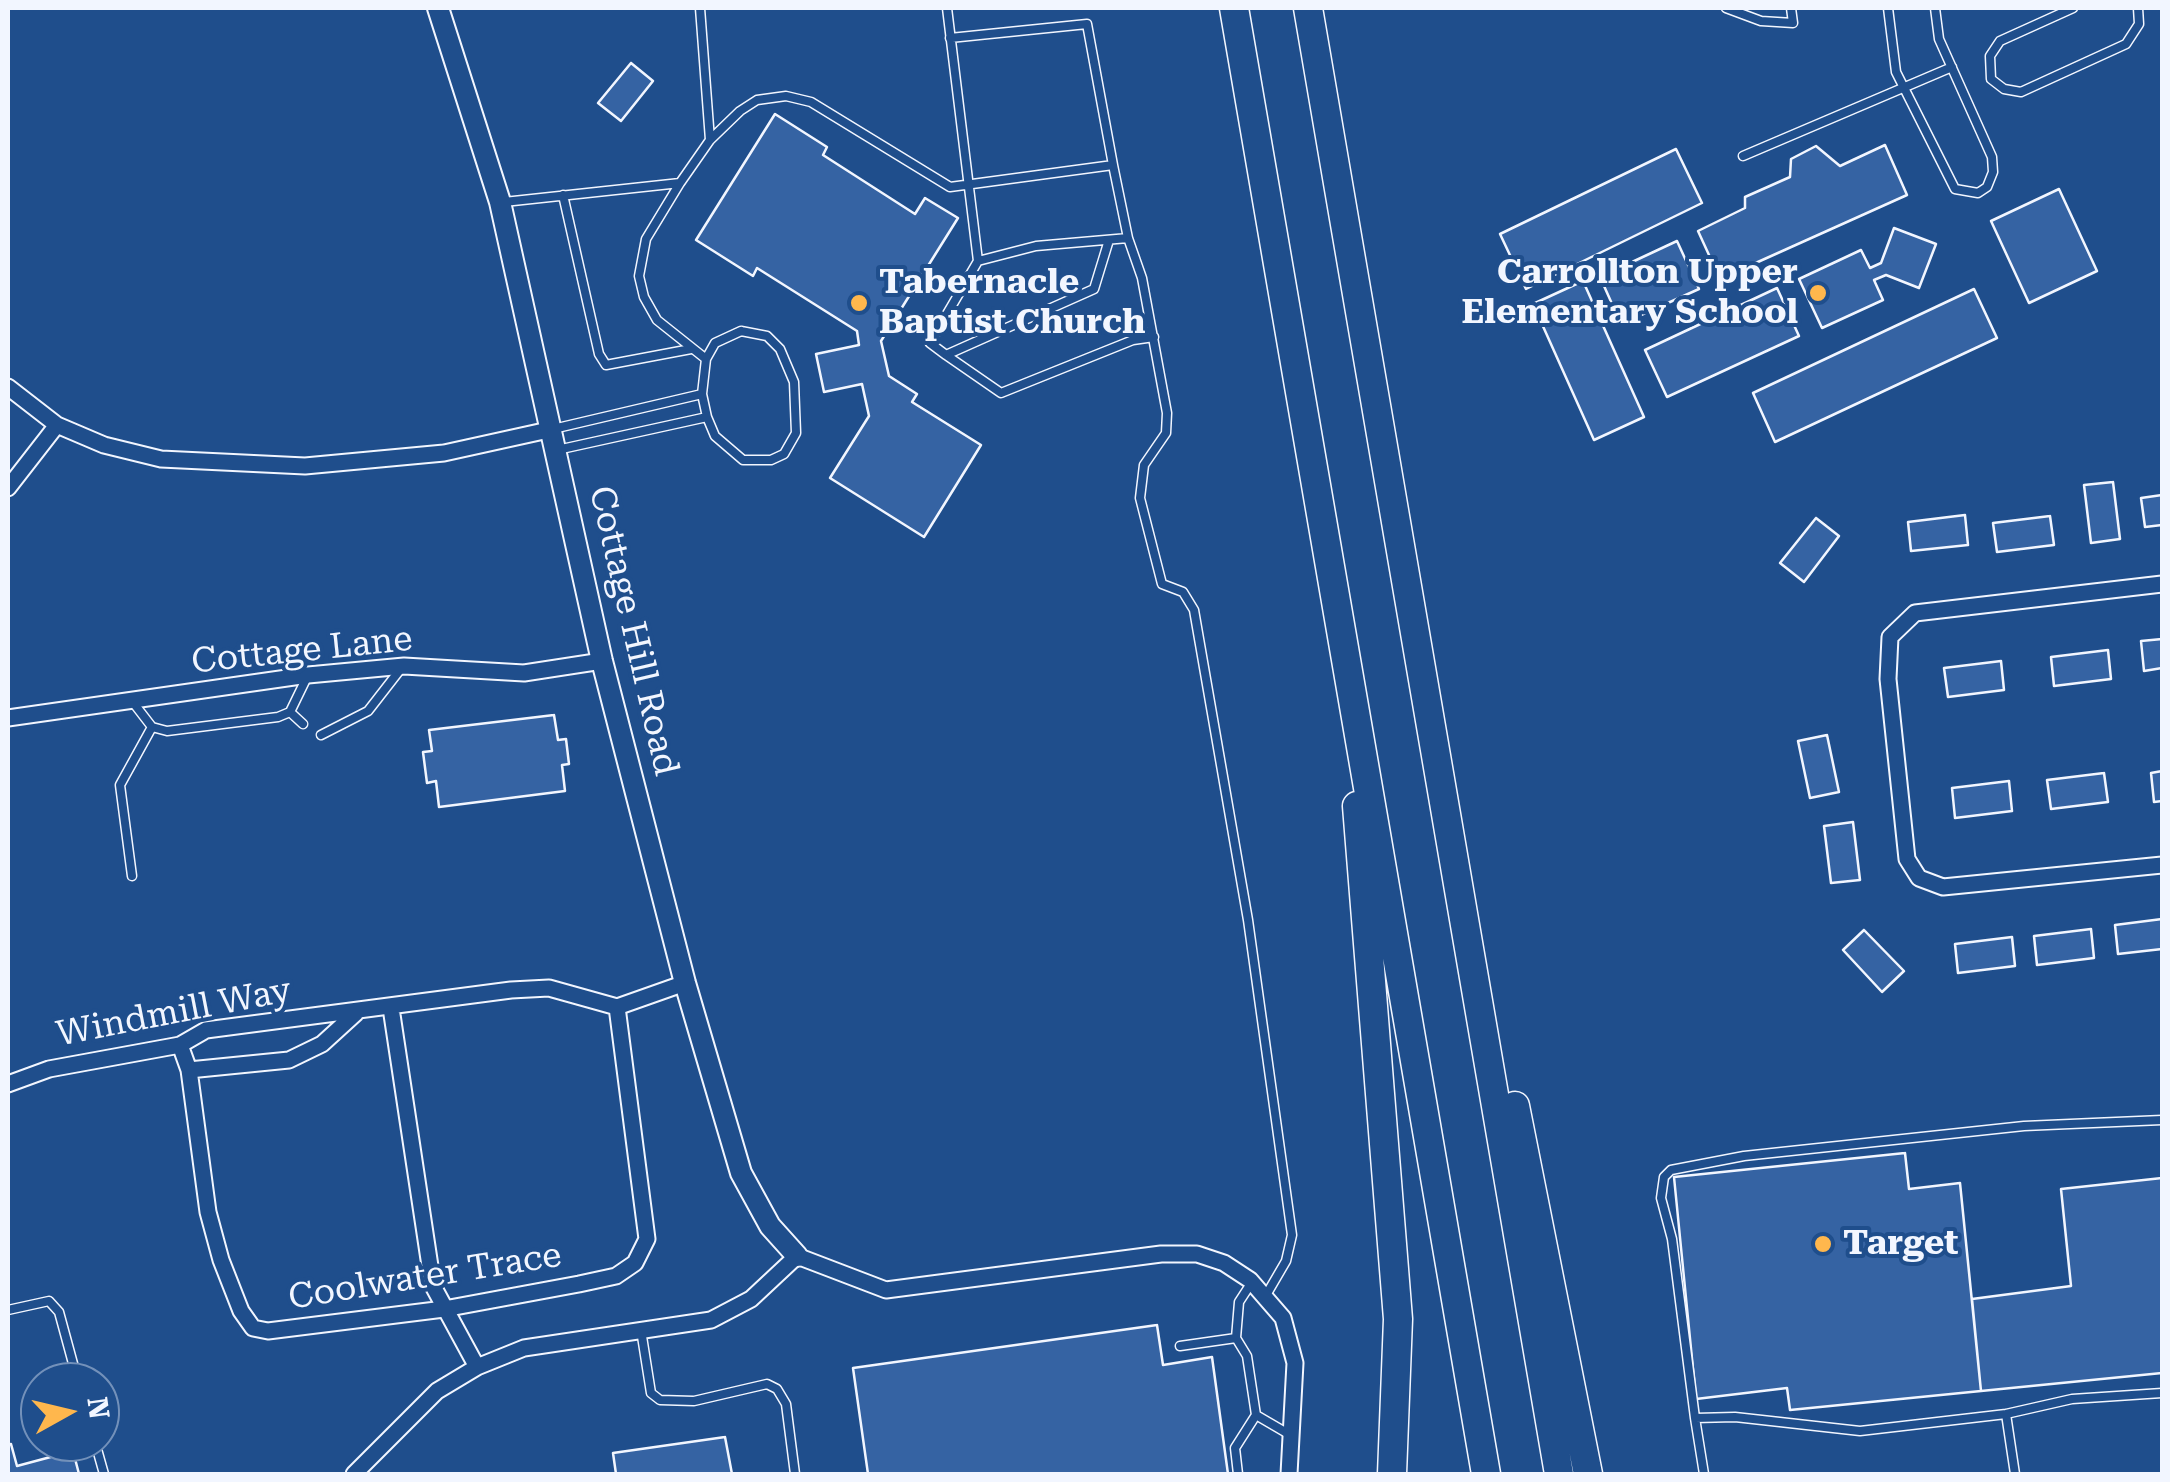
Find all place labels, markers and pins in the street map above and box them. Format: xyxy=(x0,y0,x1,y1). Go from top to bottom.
place label: Carrollton Upper Elementary School xyxy=(1461,252,1798,334)
place label: Tabernacle Baptist Church xyxy=(879,262,1145,344)
marker: Carrollton Upper Elementary School xyxy=(1807,282,1829,304)
marker: Tabernacle Baptist Church xyxy=(848,292,870,314)
place label: Target xyxy=(1843,1223,1958,1265)
marker: Target xyxy=(1812,1233,1834,1255)

